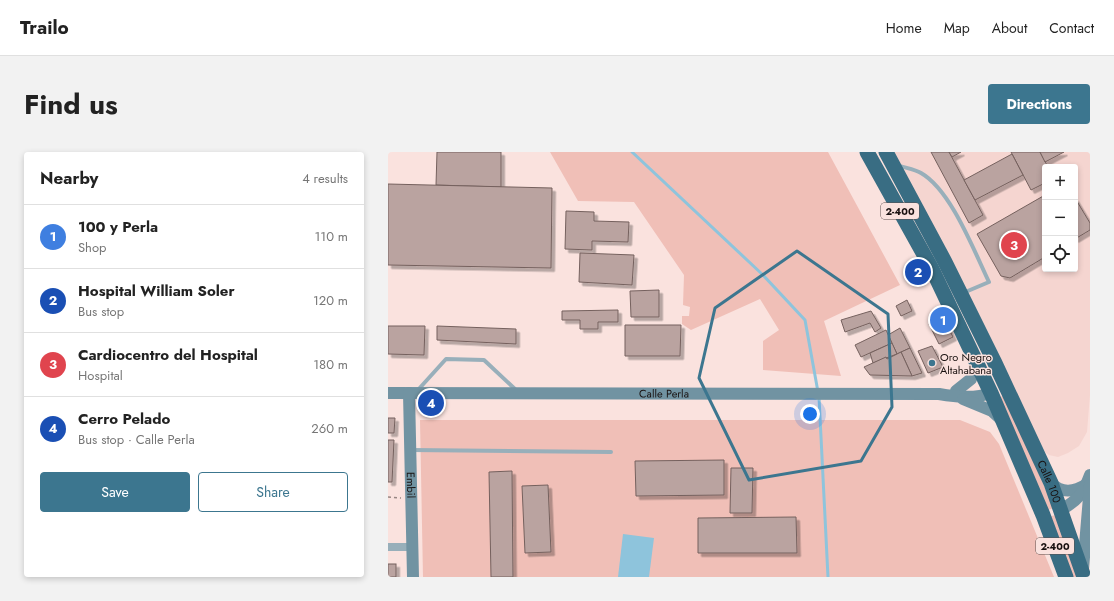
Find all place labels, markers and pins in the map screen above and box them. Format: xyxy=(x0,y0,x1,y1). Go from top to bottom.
pin: 3 xyxy=(1001,230,1027,260)
pin: 2 xyxy=(905,257,931,287)
pin: 1 xyxy=(930,305,956,335)
place label: Oro Negro Altahabana xyxy=(940,349,992,378)
marker: Oro Negro Altahabana xyxy=(927,358,937,368)
pin: 4 xyxy=(418,388,444,418)

